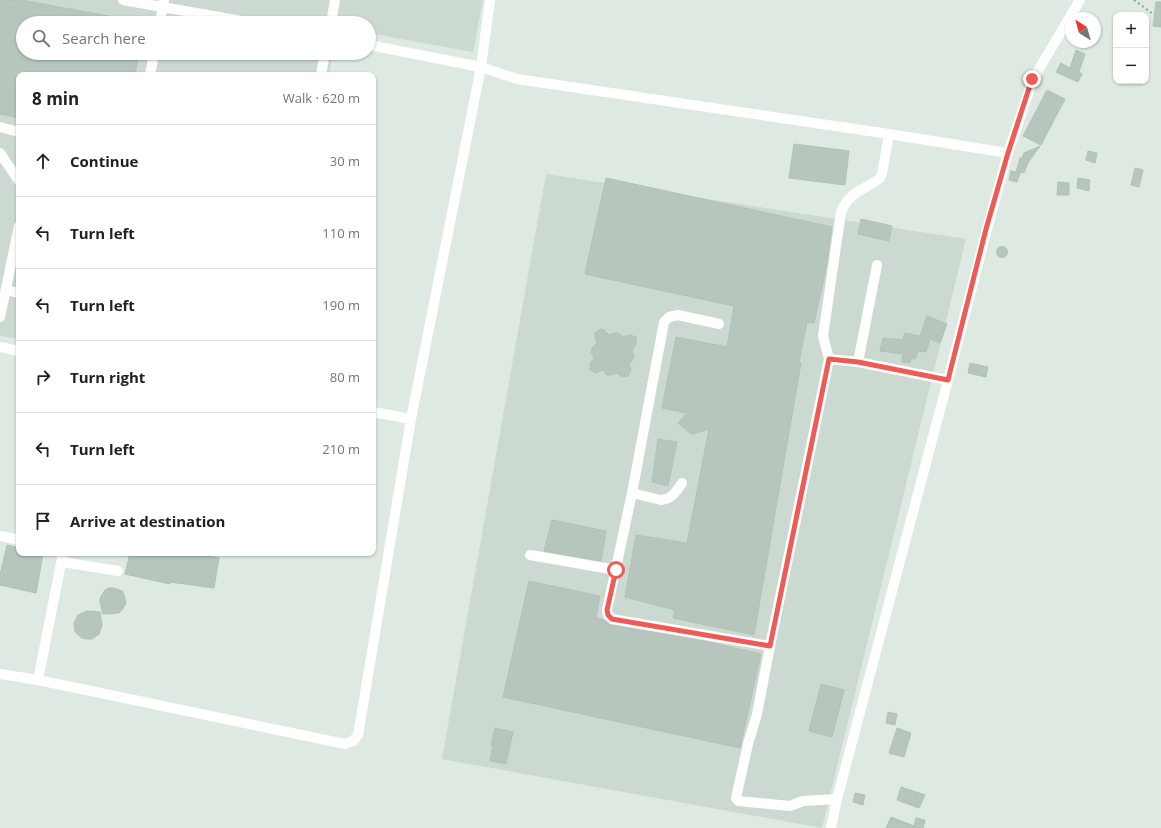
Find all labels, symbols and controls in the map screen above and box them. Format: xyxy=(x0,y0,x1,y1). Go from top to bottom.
north arrow xyxy=(1065,12,1101,48)
map controls xyxy=(1113,12,1149,84)
button: + xyxy=(1113,12,1149,48)
search box xyxy=(16,16,376,60)
icon: search xyxy=(30,27,52,49)
text: Search here xyxy=(62,28,146,48)
button: − xyxy=(1113,48,1149,84)
route end xyxy=(1023,70,1041,88)
text: 8 min xyxy=(32,87,79,110)
text: Walk · 620 m xyxy=(283,89,360,107)
icon: ahead xyxy=(32,150,54,172)
text: Continue xyxy=(70,151,138,171)
text: 30 m xyxy=(330,152,360,170)
icon: left xyxy=(32,222,54,244)
text: Turn left xyxy=(70,223,135,243)
text: 110 m xyxy=(322,224,360,242)
icon: left xyxy=(32,294,54,316)
text: Turn left xyxy=(70,295,135,315)
text: 190 m xyxy=(322,296,360,314)
icon: right xyxy=(32,366,54,388)
text: Turn right xyxy=(70,367,145,387)
text: 80 m xyxy=(330,368,360,386)
icon: left xyxy=(32,438,54,460)
text: Turn left xyxy=(70,439,135,459)
text: 210 m xyxy=(322,440,360,458)
icon: arrive xyxy=(32,510,54,532)
text: Arrive at destination xyxy=(70,511,225,531)
route start xyxy=(607,561,625,579)

